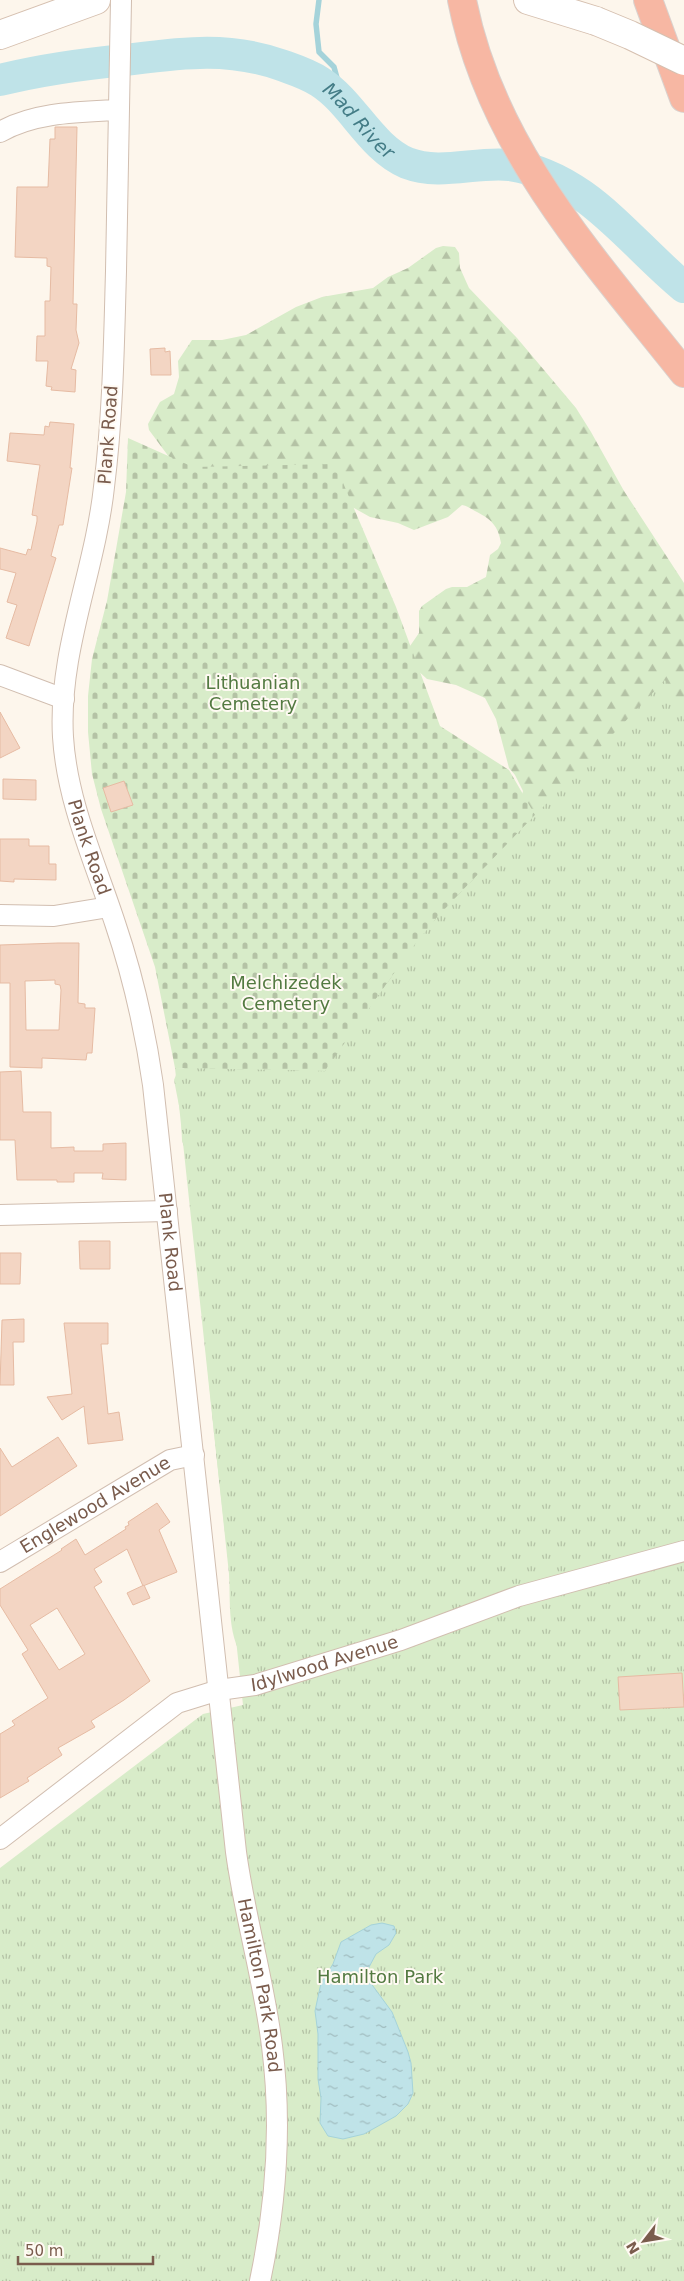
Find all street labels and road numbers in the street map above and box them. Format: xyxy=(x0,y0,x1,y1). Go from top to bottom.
street label: Plank Road xyxy=(94,385,121,485)
street label: Plank Road xyxy=(64,797,115,898)
street label: Plank Road xyxy=(155,1191,186,1293)
street label: Englewood Avenue xyxy=(16,1451,174,1558)
street label: Idylwood Avenue xyxy=(249,1631,400,1695)
street label: Hamilton Park Road xyxy=(234,1896,286,2074)

